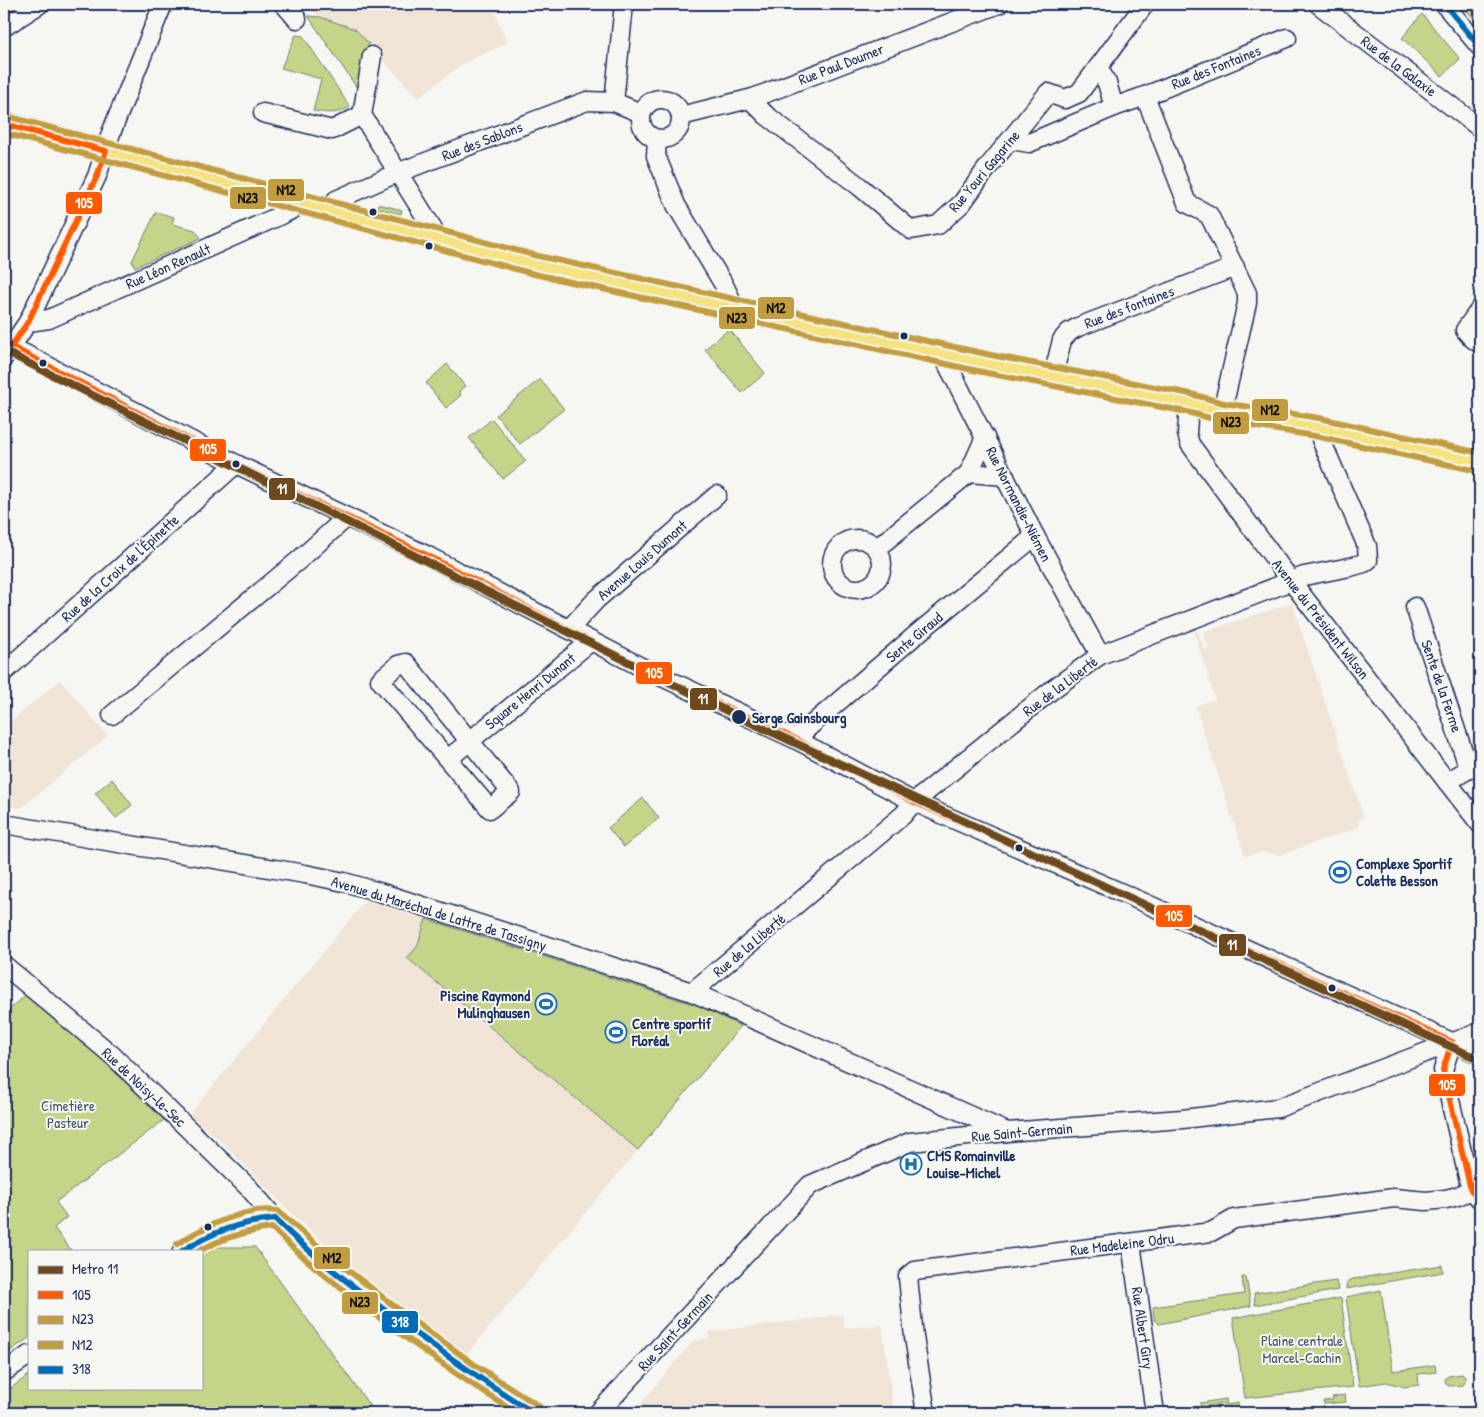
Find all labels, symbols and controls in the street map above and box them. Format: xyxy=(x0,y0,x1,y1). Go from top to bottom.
street label: Rue de la Galaxie xyxy=(1357,31,1441,101)
street label: Rue Paul Doumer xyxy=(795,38,887,90)
street label: Rue des Fontaines xyxy=(1168,39,1264,94)
street label: Rue des Sablons xyxy=(439,116,526,166)
street label: Rue Youri Gagarine xyxy=(943,126,1025,216)
line badge: N12 xyxy=(267,178,305,202)
text: N12 xyxy=(276,180,296,199)
line badge: N23 xyxy=(229,186,267,210)
text: N23 xyxy=(238,188,259,207)
line badge: 105 xyxy=(65,191,103,215)
text: 105 xyxy=(75,193,93,212)
unlabelled marker xyxy=(368,207,378,217)
street label: Rue Léon Renault xyxy=(122,238,214,294)
unlabelled marker xyxy=(424,241,434,251)
street label: Rue des fontaines xyxy=(1081,280,1177,334)
line badge: N12 xyxy=(757,296,795,320)
text: N12 xyxy=(766,298,786,317)
line badge: N23 xyxy=(718,306,756,330)
text: N23 xyxy=(727,308,748,327)
unlabelled marker xyxy=(899,331,909,341)
unlabelled marker xyxy=(38,358,48,368)
line badge: N12 xyxy=(1251,398,1289,422)
text: N12 xyxy=(1260,400,1280,419)
line badge: N23 xyxy=(1212,411,1250,435)
text: N23 xyxy=(1221,412,1242,431)
line badge: 105 xyxy=(189,438,227,462)
text: 105 xyxy=(199,439,217,458)
street label: Rue Normandie-Niémen xyxy=(981,443,1057,565)
unlabelled marker xyxy=(231,459,241,469)
line badge: 11 xyxy=(268,477,296,501)
text: 11 xyxy=(277,479,287,498)
street label: Rue de la Croix de l'Épinette xyxy=(57,509,183,627)
street label: Avenue Louis Dumont xyxy=(592,514,692,605)
street label: Avenue du Président Wilson xyxy=(1267,554,1375,684)
street label: Sente Giraud xyxy=(881,607,947,667)
street label: Sente de la Ferme xyxy=(1416,637,1468,735)
street label: Square Henri Dunant xyxy=(480,647,580,734)
street label: Rue de la Liberté xyxy=(1018,651,1102,721)
line badge: 105 xyxy=(635,661,673,685)
text: 105 xyxy=(645,663,663,682)
line badge: 11 xyxy=(689,687,718,711)
text: 11 xyxy=(698,689,708,708)
place label: Serge Gainsbourg xyxy=(752,707,847,729)
marker: Serge Gainsbourg xyxy=(730,708,748,726)
unlabelled marker xyxy=(1014,843,1024,853)
place label: Complexe Sportif Colette Besson xyxy=(1356,853,1453,891)
sports icon: Complexe Sportif Colette Besson xyxy=(1328,860,1352,884)
street label: Avenue du Maréchal de Lattre de Tassigny xyxy=(329,870,549,956)
line badge: 105 xyxy=(1155,904,1193,928)
text: 105 xyxy=(1165,906,1183,925)
street label: Rue de la Liberté xyxy=(708,908,790,982)
line badge: 11 xyxy=(1218,933,1247,957)
text: 11 xyxy=(1227,935,1237,954)
unlabelled marker xyxy=(1327,983,1337,993)
place label: Piscine Raymond Mulinghausen xyxy=(440,985,530,1024)
sports icon: Piscine Raymond Mulinghausen xyxy=(534,992,558,1016)
place label: Centre sportif Floréal xyxy=(631,1013,712,1051)
sports icon: Centre sportif Floréal xyxy=(604,1020,628,1044)
street label: Rue de Noisy-le-Sec xyxy=(97,1043,191,1132)
line badge: 105 xyxy=(1428,1073,1466,1097)
text: 105 xyxy=(1438,1075,1456,1094)
park label: Cimetière Pasteur xyxy=(41,1095,95,1133)
street label: Rue Saint-Germain xyxy=(971,1117,1074,1147)
place label: CMS Romainville Louise-Michel xyxy=(927,1145,1015,1183)
hospital icon: CMS Romainville Louise-Michel xyxy=(899,1152,923,1176)
unlabelled marker xyxy=(203,1222,213,1232)
street label: Rue Madeleine Odru xyxy=(1069,1227,1175,1261)
line badge: N12 xyxy=(313,1246,351,1270)
text: N12 xyxy=(322,1248,342,1267)
legend xyxy=(28,1250,202,1390)
text: Metro 11 xyxy=(72,1258,118,1279)
text: 105 xyxy=(72,1284,91,1305)
street label: Rue Albert Giry xyxy=(1127,1286,1159,1370)
street label: Rue Saint-Germain xyxy=(633,1287,717,1375)
line badge: N23 xyxy=(341,1291,379,1315)
text: N23 xyxy=(350,1292,371,1311)
text: N23 xyxy=(72,1308,94,1329)
line badge: 318 xyxy=(381,1310,419,1334)
text: 318 xyxy=(391,1312,409,1331)
park label: Plaine centrale Marcel-Cachin xyxy=(1261,1330,1343,1368)
text: N12 xyxy=(72,1334,92,1355)
text: 318 xyxy=(72,1358,91,1379)

